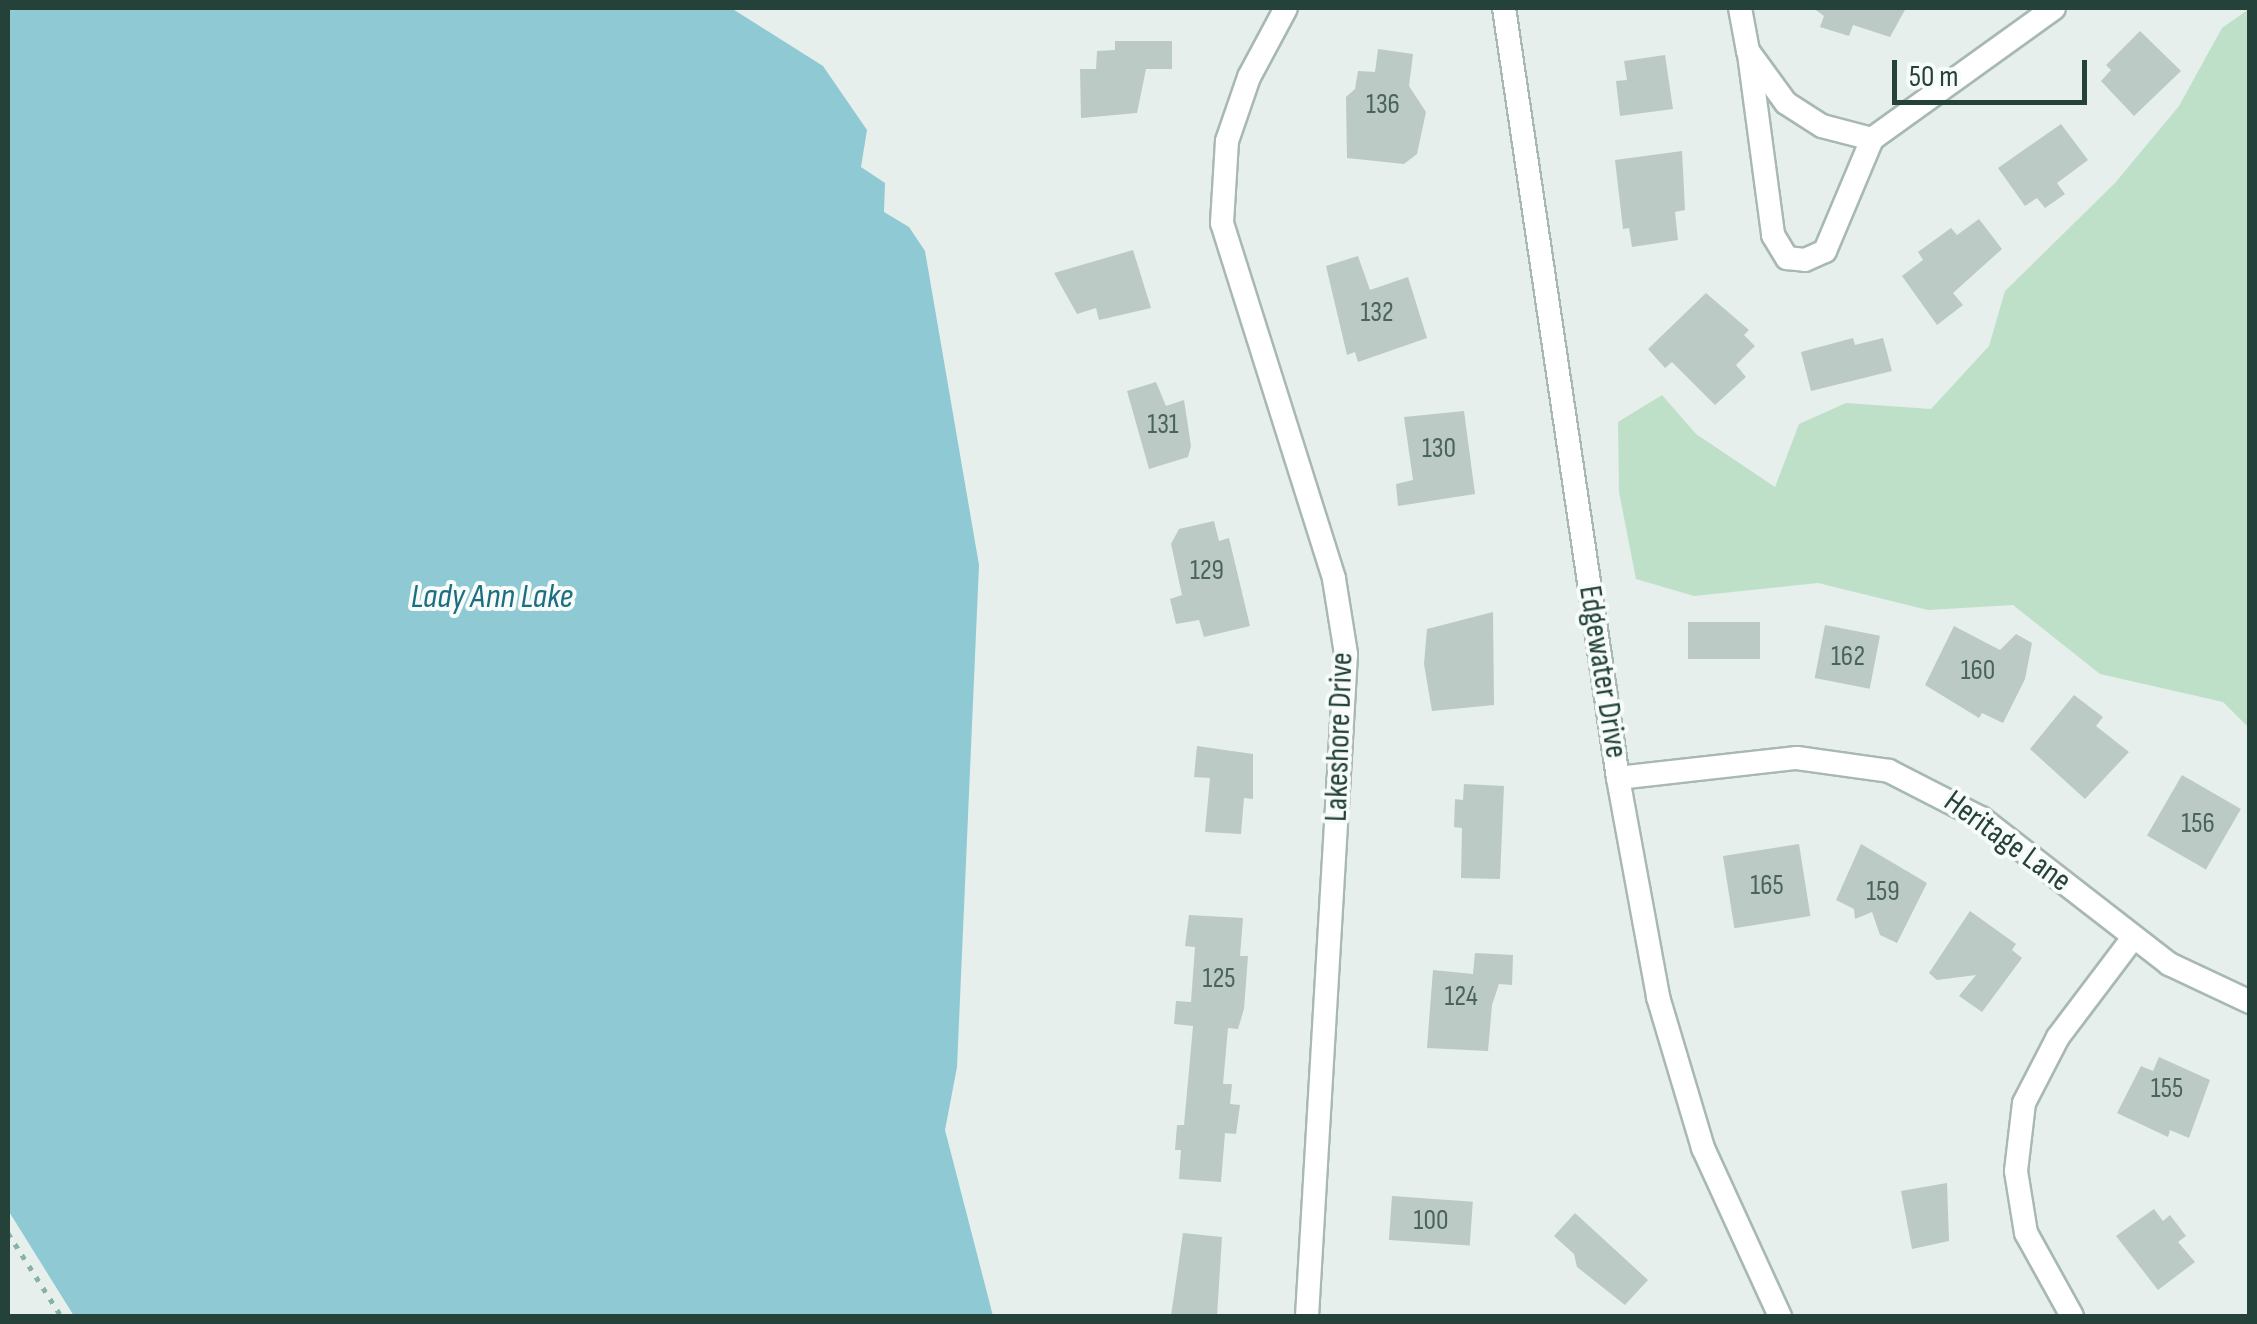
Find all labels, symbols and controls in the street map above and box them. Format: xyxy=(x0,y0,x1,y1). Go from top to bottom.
scale bar xyxy=(1897,40,2092,102)
text: 50 m xyxy=(1909,59,1958,95)
house number: 136 xyxy=(1366,88,1400,122)
house number: 132 xyxy=(1360,296,1394,330)
house number: 131 xyxy=(1147,408,1179,442)
house number: 130 xyxy=(1422,432,1456,466)
house number: 129 xyxy=(1190,554,1224,588)
water label: Lady Ann Lake xyxy=(411,576,573,618)
street label: Edgewater Drive xyxy=(1569,583,1635,761)
house number: 162 xyxy=(1831,640,1865,674)
street label: Lakeshore Drive xyxy=(1318,652,1362,822)
house number: 160 xyxy=(1961,654,1995,688)
street label: Heritage Lane xyxy=(1936,783,2078,901)
house number: 156 xyxy=(2181,807,2215,841)
house number: 165 xyxy=(1750,869,1784,903)
house number: 159 xyxy=(1866,875,1900,909)
house number: 125 xyxy=(1203,962,1235,996)
house number: 124 xyxy=(1444,980,1478,1014)
house number: 155 xyxy=(2151,1072,2183,1106)
house number: 100 xyxy=(1414,1204,1448,1238)

